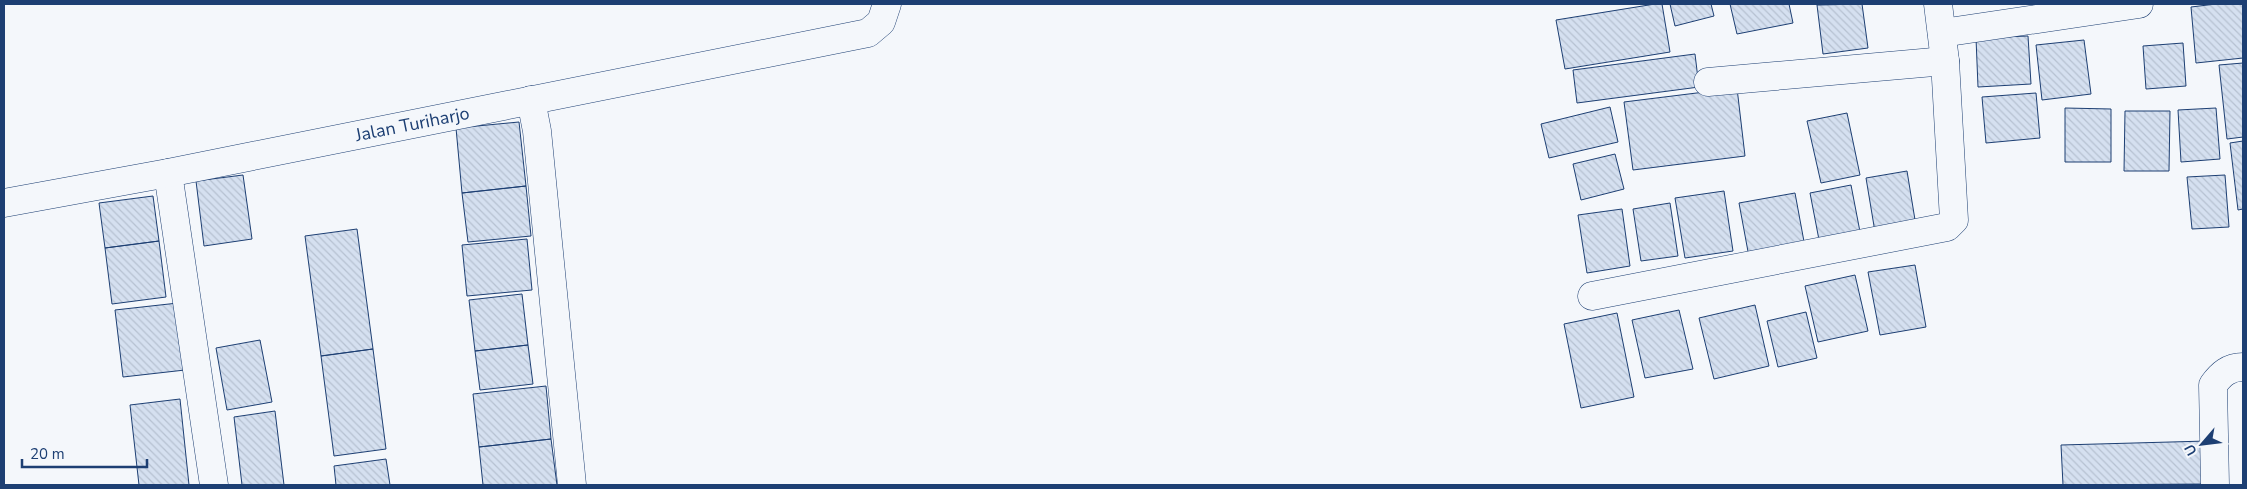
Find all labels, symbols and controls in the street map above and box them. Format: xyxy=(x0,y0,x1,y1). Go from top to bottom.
street label: Jalan Turiharjo xyxy=(352,101,472,147)
north arrow xyxy=(2177,419,2227,469)
scale bar xyxy=(22,436,148,468)
text: U xyxy=(2180,441,2202,459)
text: 20 m xyxy=(30,444,65,464)

